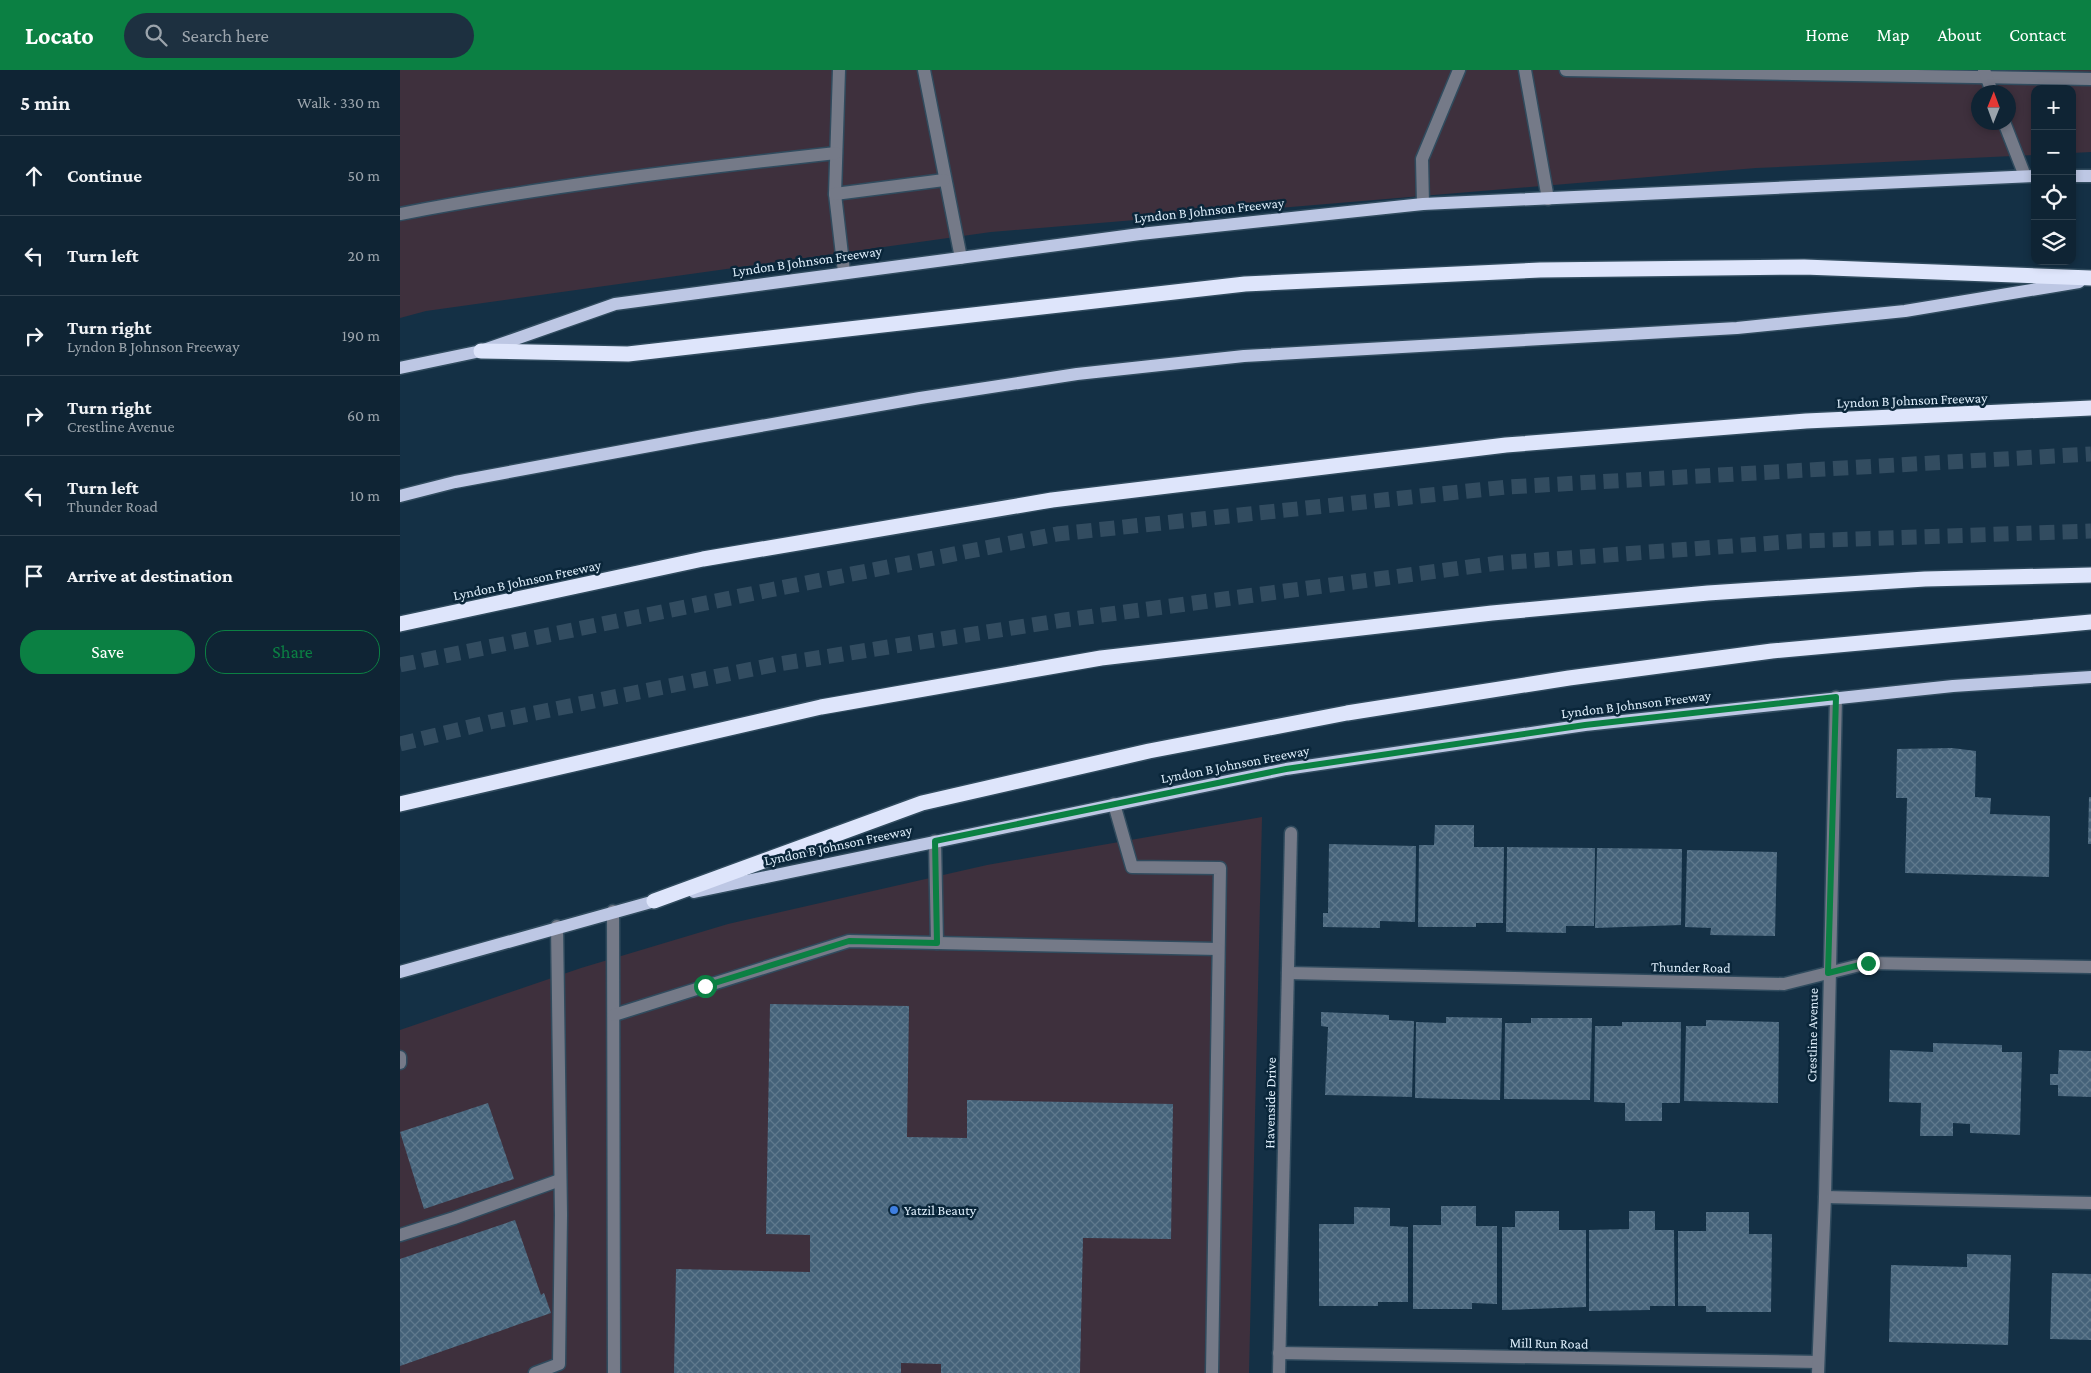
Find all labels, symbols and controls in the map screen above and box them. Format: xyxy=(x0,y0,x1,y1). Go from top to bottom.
search box xyxy=(124,13,474,58)
icon: search xyxy=(142,21,170,49)
text: Locato xyxy=(25,22,94,49)
text: Search here xyxy=(182,25,269,46)
text: Home xyxy=(1806,25,1849,45)
text: Map xyxy=(1877,25,1909,45)
text: About xyxy=(1937,25,1981,45)
text: Contact xyxy=(2009,25,2066,45)
north arrow xyxy=(1971,85,2016,130)
map controls xyxy=(2031,85,2076,265)
button: + xyxy=(2031,85,2076,130)
text: 5 min xyxy=(20,91,70,115)
text: Walk · 330 m xyxy=(297,94,380,111)
button: − xyxy=(2031,130,2076,175)
icon: ahead xyxy=(20,162,48,190)
text: Continue xyxy=(67,165,142,186)
text: 50 m xyxy=(348,167,380,184)
button: locate xyxy=(2031,175,2076,220)
street label: Lyndon B Johnson Freeway xyxy=(1133,194,1285,226)
button: layers xyxy=(2031,220,2076,265)
icon: left xyxy=(20,242,48,270)
street label: Lyndon B Johnson Freeway xyxy=(731,242,883,279)
text: Turn left xyxy=(67,245,139,266)
text: 20 m xyxy=(347,247,380,264)
text: Turn right xyxy=(67,317,152,338)
icon: right xyxy=(20,322,48,350)
text: 190 m xyxy=(342,327,380,344)
text: Lyndon B Johnson Freeway xyxy=(67,338,240,355)
street label: Lyndon B Johnson Freeway xyxy=(1836,389,1988,411)
text: Turn right xyxy=(67,397,152,418)
icon: right xyxy=(20,402,48,430)
text: 60 m xyxy=(347,407,380,424)
text: Crestline Avenue xyxy=(67,418,175,435)
text: Turn left xyxy=(67,477,139,498)
icon: left xyxy=(20,482,48,510)
text: 10 m xyxy=(350,487,380,504)
text: Thunder Road xyxy=(67,498,158,515)
street label: Lyndon B Johnson Freeway xyxy=(452,556,603,604)
icon: arrive xyxy=(20,562,48,590)
text: Arrive at destination xyxy=(67,565,233,586)
button: Save xyxy=(20,630,195,674)
button: Share xyxy=(205,630,380,674)
street label: Lyndon B Johnson Freeway xyxy=(1560,687,1712,721)
street label: Lyndon B Johnson Freeway xyxy=(1159,742,1311,786)
street label: Lyndon B Johnson Freeway xyxy=(763,821,914,869)
route end xyxy=(1857,952,1880,975)
street label: Thunder Road xyxy=(1651,958,1732,976)
route start xyxy=(694,975,717,998)
street label: Crestline Avenue xyxy=(1803,988,1821,1082)
street label: Havenside Drive xyxy=(1261,1057,1279,1149)
place label: Yatzil Beauty xyxy=(904,1202,977,1218)
marker: Yatzil Beauty xyxy=(888,1204,900,1216)
street label: Mill Run Road xyxy=(1509,1334,1589,1352)

